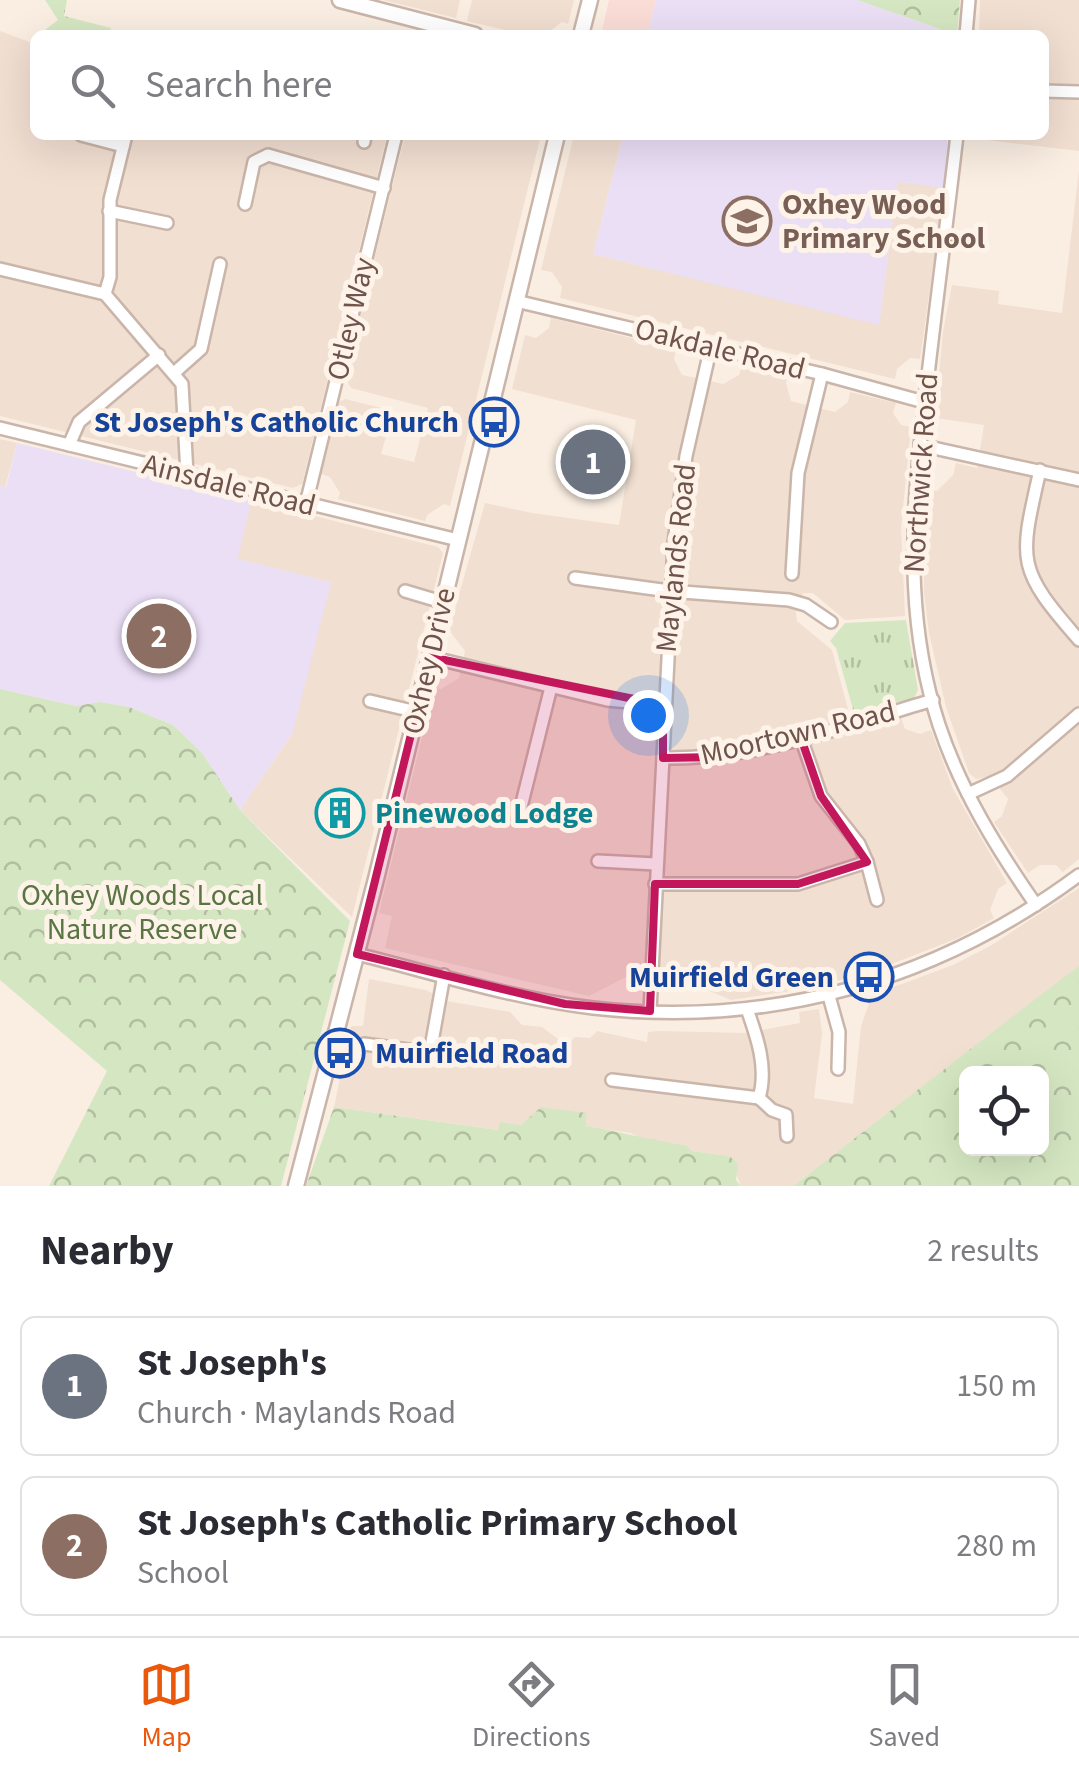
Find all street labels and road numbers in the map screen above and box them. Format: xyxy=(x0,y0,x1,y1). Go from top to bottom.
street label: Otley Way xyxy=(316,253,386,385)
street label: Oakdale Road xyxy=(630,307,810,391)
street label: Northwick Road xyxy=(893,372,949,574)
street label: Ainsdale Road xyxy=(138,443,320,527)
street label: Maylands Road xyxy=(645,461,707,655)
street label: Oxhey Drive xyxy=(391,583,467,739)
street label: Moortown Road xyxy=(696,690,900,776)

